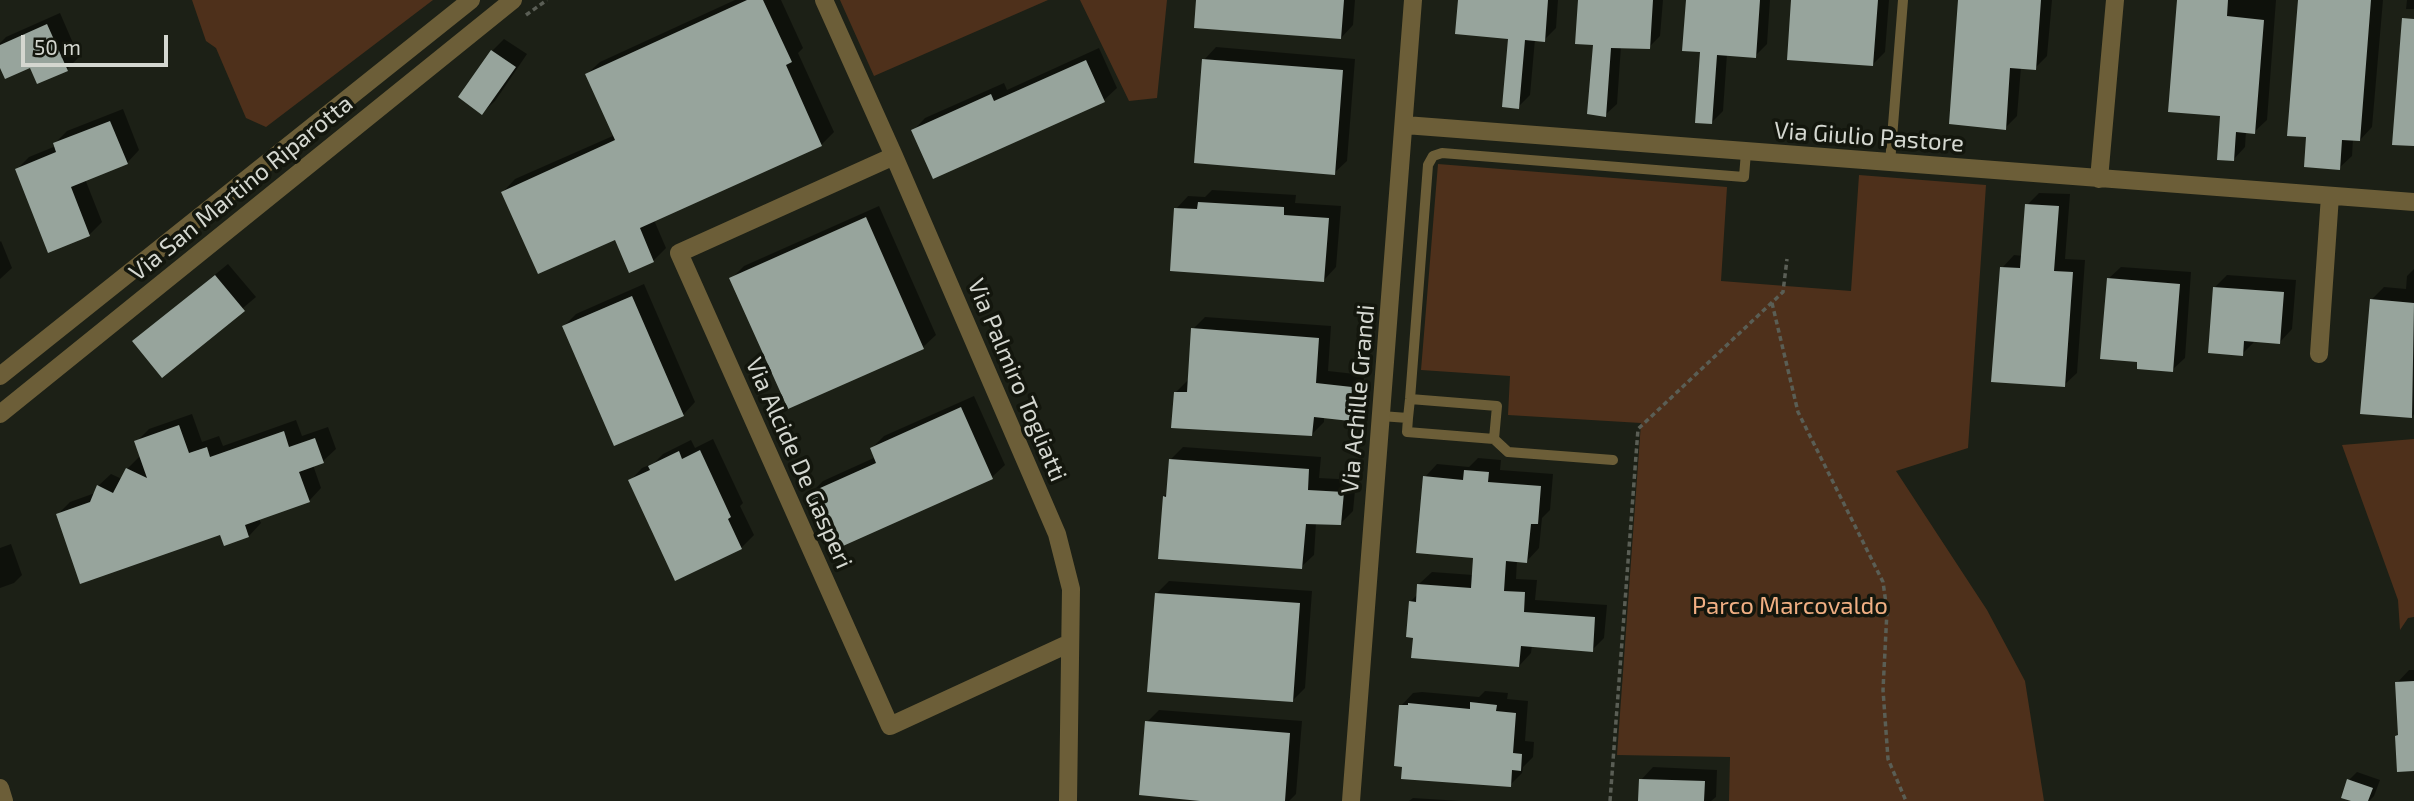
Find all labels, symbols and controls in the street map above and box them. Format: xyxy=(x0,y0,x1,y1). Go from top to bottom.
scale bar xyxy=(24,21,172,65)
text: 50 m xyxy=(34,34,81,59)
street label: Via San Martino Riparotta xyxy=(123,89,359,287)
street label: Via Giulio Pastore xyxy=(1773,116,1965,158)
street label: Via Palmiro Togliatti xyxy=(961,274,1073,486)
street label: Via Achille Grandi xyxy=(1335,303,1381,495)
street label: Via Alcide De Gasperi xyxy=(740,353,858,573)
park label: Parco Marcovaldo xyxy=(1692,592,1888,620)

